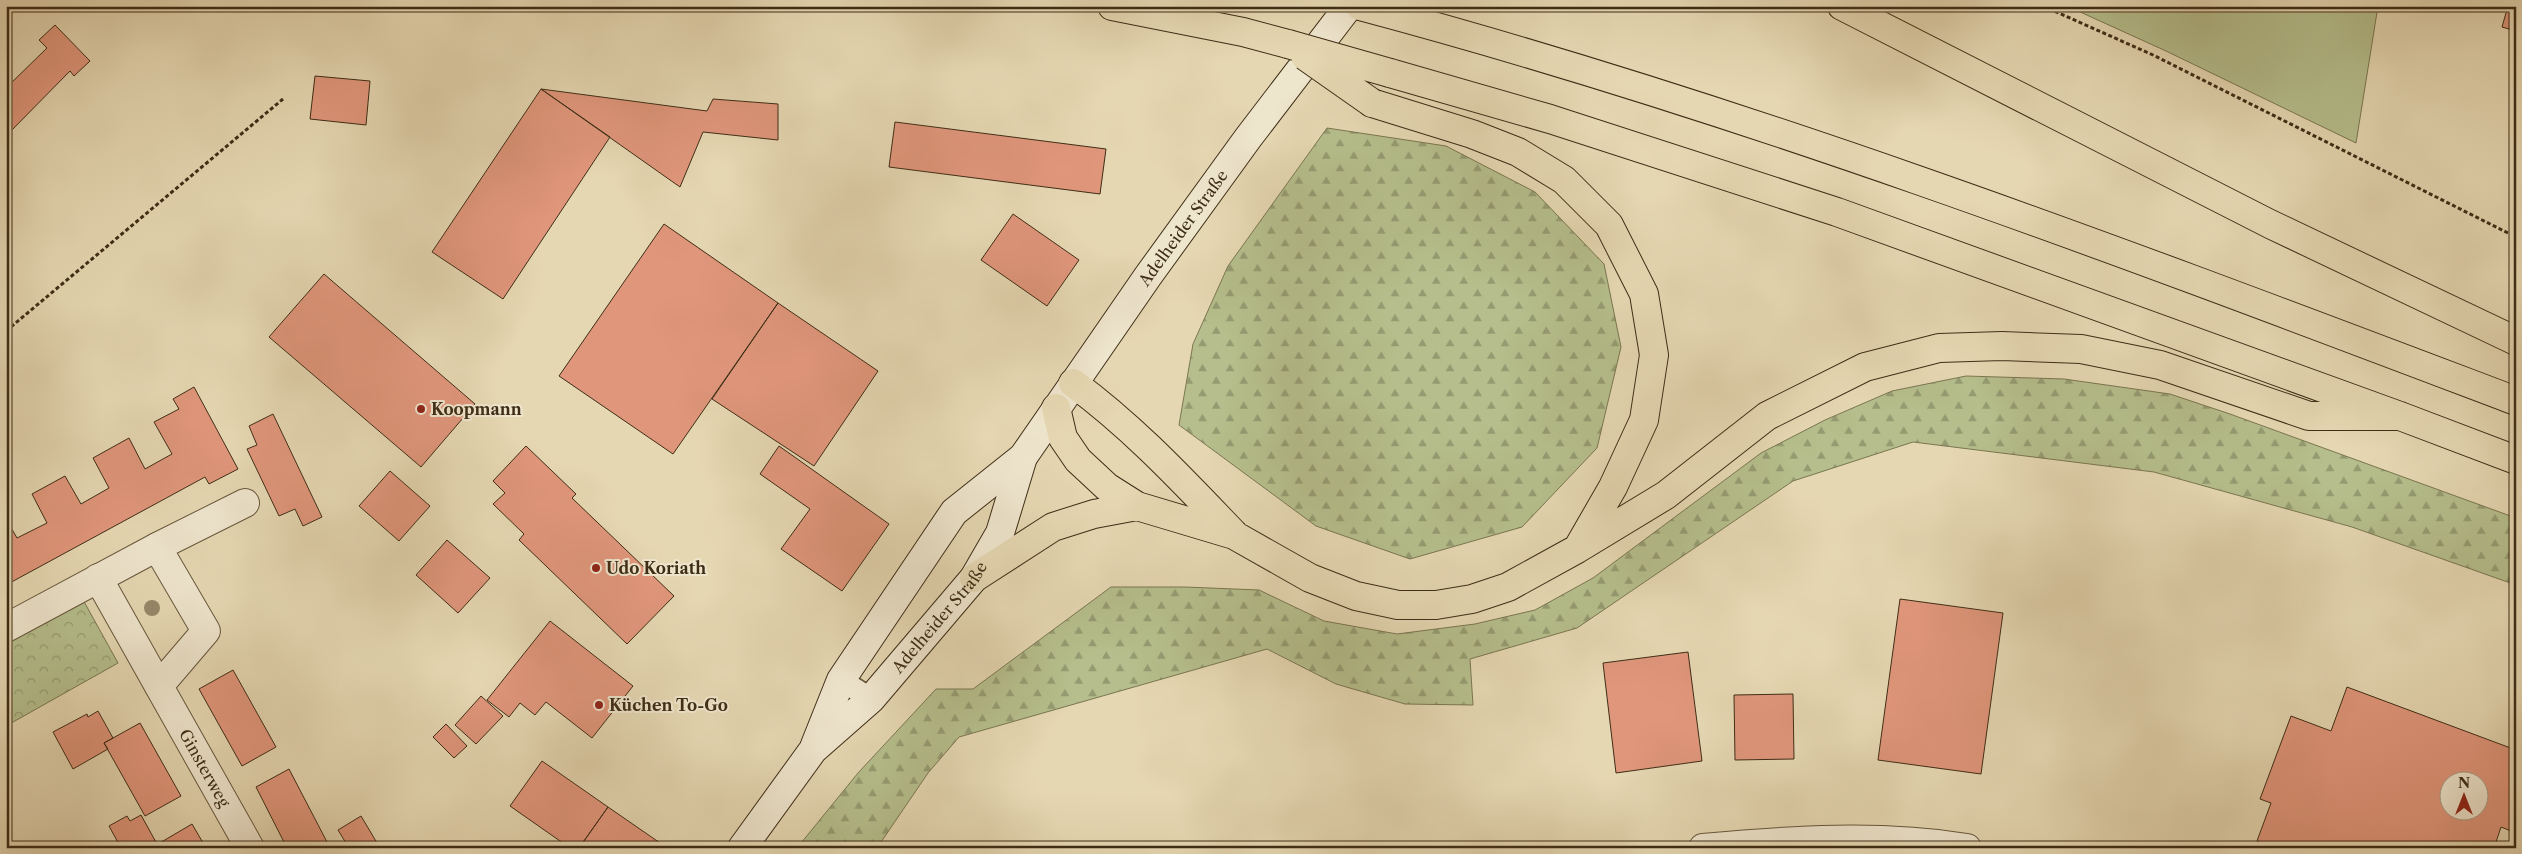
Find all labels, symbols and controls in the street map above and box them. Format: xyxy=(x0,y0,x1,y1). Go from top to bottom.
street label: Adelheider Straße xyxy=(1134,166,1232,291)
place label: Koopmann xyxy=(431,399,522,419)
marker: Koopmann xyxy=(415,403,427,415)
place label: Udo Koriath xyxy=(606,558,706,578)
street label: Adelheider Straße xyxy=(887,558,991,678)
marker: Udo Koriath xyxy=(590,562,602,574)
place label: Küchen To-Go xyxy=(609,695,728,715)
marker: Küchen To-Go xyxy=(593,699,605,711)
street label: Ginsterweg xyxy=(175,725,235,811)
north arrow xyxy=(2440,772,2490,822)
text: N xyxy=(2458,774,2470,792)

